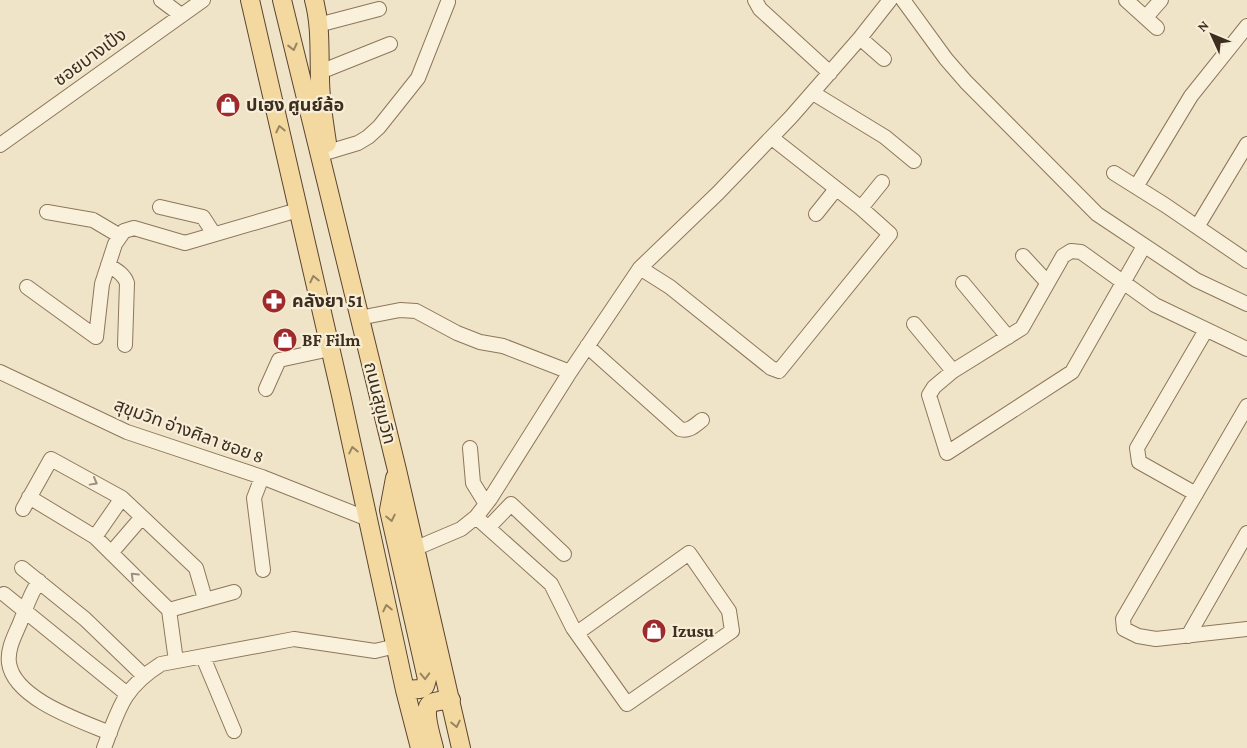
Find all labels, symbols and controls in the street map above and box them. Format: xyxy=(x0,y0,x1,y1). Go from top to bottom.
north arrow xyxy=(1187,10,1237,60)
text: N xyxy=(1194,17,1212,35)
street label: ซอยบางเป้ง xyxy=(50,24,130,90)
one-way arrow xyxy=(287,43,298,52)
shop icon: ปเฮง ศูนย์ล้อ xyxy=(215,92,241,118)
place label: ปเฮง ศูนย์ล้อ xyxy=(246,95,344,116)
one-way arrow xyxy=(275,125,286,134)
one-way arrow xyxy=(309,275,320,284)
pharmacy icon: คลังยา 51 xyxy=(261,288,287,314)
place label: คลังยา 51 xyxy=(292,291,363,311)
shop icon: BF Film xyxy=(272,327,298,353)
place label: BF Film xyxy=(302,330,361,350)
street label: ถนนสุขุมวิท xyxy=(359,360,400,446)
street label: สุขุมวิท อ่างศิลา ซอย 8 xyxy=(111,395,267,468)
one-way arrow xyxy=(348,445,359,454)
one-way arrow xyxy=(89,476,98,486)
one-way arrow xyxy=(386,513,396,522)
one-way arrow xyxy=(131,572,140,581)
one-way arrow xyxy=(382,604,393,613)
shop icon: Izusu xyxy=(641,618,667,644)
place label: Izusu xyxy=(672,621,715,641)
one-way arrow xyxy=(420,673,430,681)
one-way arrow xyxy=(450,719,460,728)

